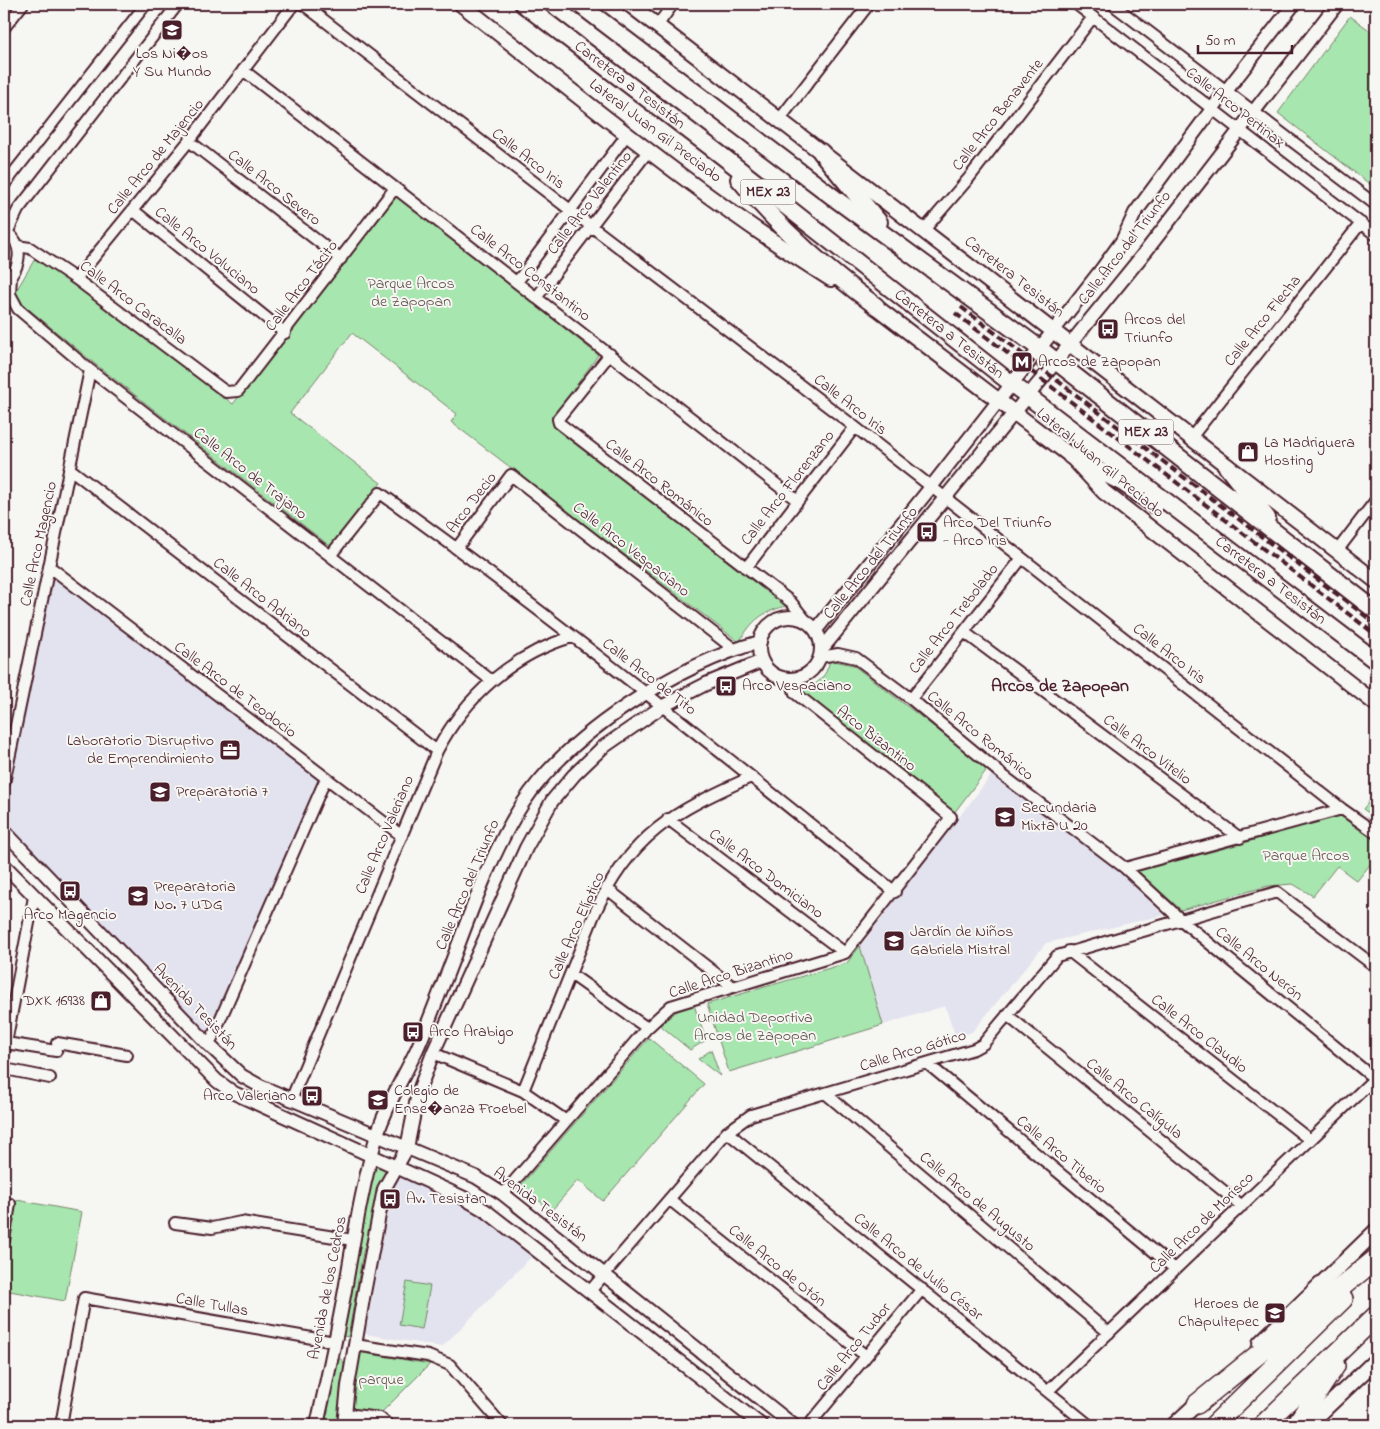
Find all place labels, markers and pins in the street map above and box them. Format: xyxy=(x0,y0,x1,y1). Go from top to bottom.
school or university icon: Los Ni�os Y Su Mundo xyxy=(160,18,184,42)
place label: Los Ni�os Y Su Mundo xyxy=(133,42,211,84)
place label: Arcos del Triunfo xyxy=(1124,308,1186,350)
bus stop icon: Arcos del Triunfo xyxy=(1096,317,1120,341)
metro station icon: Arcos de Zapopan xyxy=(1010,350,1034,374)
place label: Arcos de Zapopan xyxy=(1038,350,1161,374)
place label: La Madriguera Hosting xyxy=(1264,431,1355,473)
shop icon: La Madriguera Hosting xyxy=(1236,440,1260,464)
place label: Arco Del Triunfo - Arco Iris xyxy=(943,511,1052,553)
bus stop icon: Arco Del Triunfo - Arco Iris xyxy=(915,520,939,544)
bus stop icon: Arco Vespaciano xyxy=(714,674,738,698)
place label: Arco Vespaciano xyxy=(742,674,851,698)
place label: Laboratorio Disruptivo de Emprendimiento xyxy=(67,729,214,771)
office icon: Laboratorio Disruptivo de Emprendimiento xyxy=(218,738,242,762)
school or university icon: Preparatoria 7 xyxy=(148,780,172,804)
place label: Preparatoria 7 xyxy=(176,780,269,804)
place label: Secundaria Mixta U 20 xyxy=(1021,796,1097,838)
school or university icon: Secundaria Mixta U 20 xyxy=(993,805,1017,829)
place label: Preparatoria No. 7 UDG xyxy=(154,875,236,917)
bus stop icon: Arco Magencio xyxy=(58,879,82,903)
school or university icon: Preparatoria No. 7 UDG xyxy=(126,884,150,908)
place label: Arco Magencio xyxy=(23,903,117,927)
place label: Jardín de Niños Gabriela Mistral xyxy=(910,920,1013,962)
school or university icon: Jardín de Niños Gabriela Mistral xyxy=(882,929,906,953)
place label: DXK 16938 xyxy=(22,989,85,1013)
shop icon: DXK 16938 xyxy=(89,989,113,1013)
bus stop icon: Arco Arabigo xyxy=(401,1020,425,1044)
place label: Arco Arabigo xyxy=(429,1020,514,1044)
place label: Colegio de Ense�anza Froebel xyxy=(394,1079,527,1121)
place label: Arco Valeriano xyxy=(203,1084,296,1108)
bus stop icon: Arco Valeriano xyxy=(300,1084,324,1108)
school or university icon: Colegio de Ense�anza Froebel xyxy=(366,1088,390,1112)
bus stop icon: Av. Tesistan xyxy=(378,1187,402,1211)
place label: Av. Tesistan xyxy=(406,1187,487,1211)
place label: Heroes de Chapultepec xyxy=(1178,1292,1260,1334)
school or university icon: Heroes de Chapultepec xyxy=(1263,1301,1287,1325)

